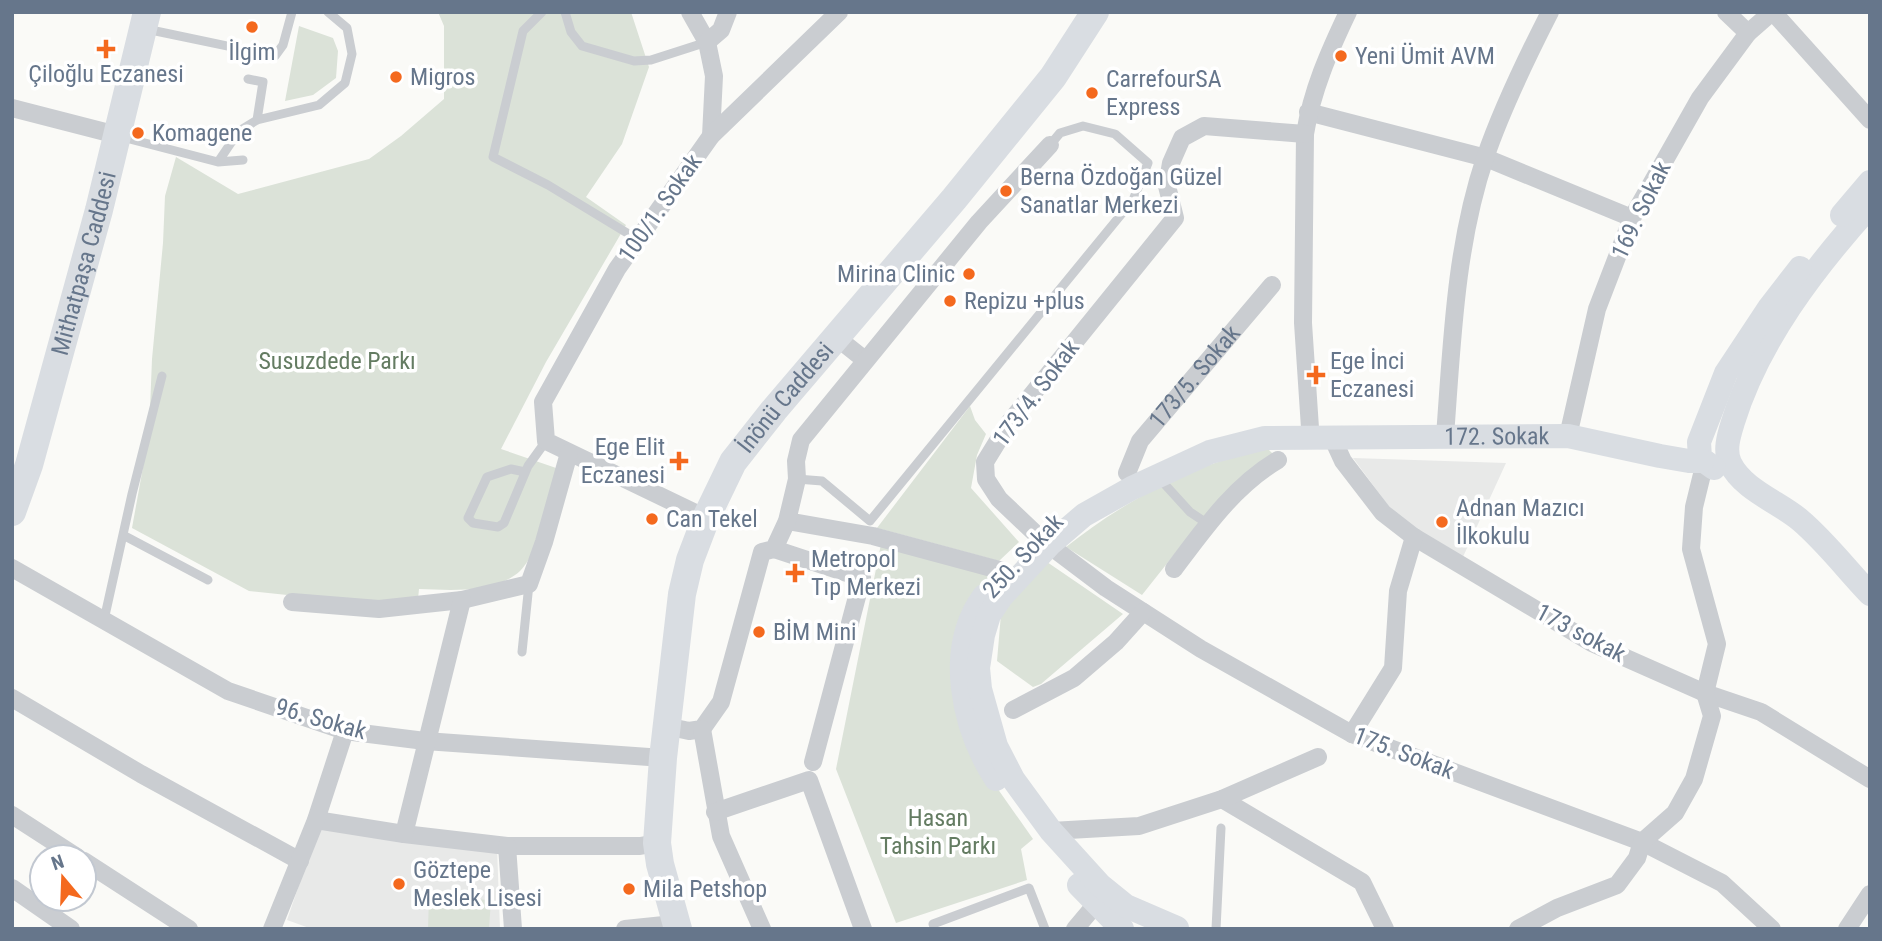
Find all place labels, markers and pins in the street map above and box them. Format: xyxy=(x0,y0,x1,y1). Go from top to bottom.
marker: İlgim xyxy=(244,19,260,35)
place label: İlgim xyxy=(229,38,275,66)
marker: Çiloğlu Eczanesi xyxy=(98,41,114,57)
place label: Yeni Ümit AVM xyxy=(1355,42,1495,70)
marker: Yeni Ümit AVM xyxy=(1333,48,1349,64)
place label: Çiloğlu Eczanesi xyxy=(28,60,184,88)
place label: Migros xyxy=(410,63,476,91)
place label: CarrefourSA Express xyxy=(1106,65,1222,121)
marker: Migros xyxy=(388,69,404,85)
marker: CarrefourSA Express xyxy=(1084,85,1100,101)
place label: Komagene xyxy=(152,119,252,147)
marker: Komagene xyxy=(130,125,146,141)
place label: Berna Özdoğan Güzel Sanatlar Merkezi xyxy=(1020,163,1222,219)
marker: Berna Özdoğan Güzel Sanatlar Merkezi xyxy=(998,183,1014,199)
place label: Mirina Clinic xyxy=(837,260,955,288)
marker: Mirina Clinic xyxy=(961,266,977,282)
place label: Repizu +plus xyxy=(964,287,1085,315)
marker: Repizu +plus xyxy=(942,293,958,309)
place label: Ege İnci Eczanesi xyxy=(1330,347,1414,403)
marker: Ege İnci Eczanesi xyxy=(1308,367,1324,383)
place label: Ege Elit Eczanesi xyxy=(581,433,665,489)
marker: Ege Elit Eczanesi xyxy=(671,453,687,469)
place label: Adnan Mazıcı İlkokulu xyxy=(1456,494,1585,550)
place label: Can Tekel xyxy=(666,505,758,533)
marker: Can Tekel xyxy=(644,511,660,527)
marker: Adnan Mazıcı İlkokulu xyxy=(1434,514,1450,530)
place label: Metropol Tıp Merkezi xyxy=(811,545,921,601)
marker: Metropol Tıp Merkezi xyxy=(785,563,805,583)
place label: BİM Mini xyxy=(773,618,857,646)
marker: BİM Mini xyxy=(751,624,767,640)
place label: Göztepe Meslek Lisesi xyxy=(413,856,542,912)
place label: Mila Petshop xyxy=(643,875,767,903)
marker: Göztepe Meslek Lisesi xyxy=(391,876,407,892)
marker: Mila Petshop xyxy=(621,881,637,897)

